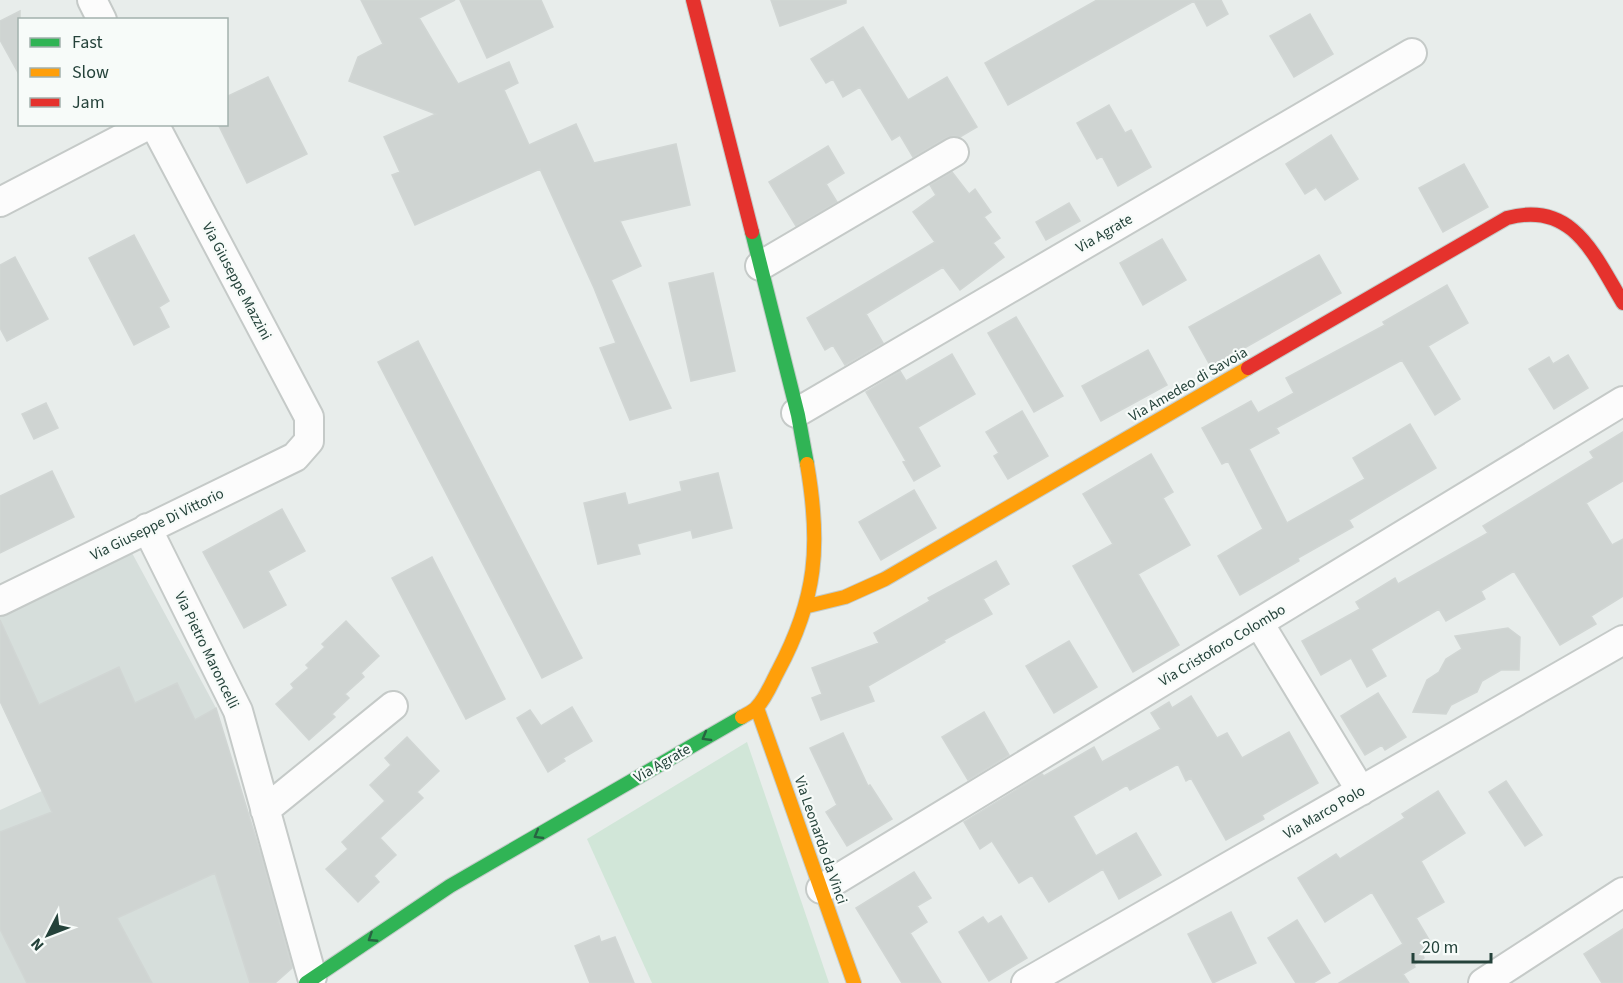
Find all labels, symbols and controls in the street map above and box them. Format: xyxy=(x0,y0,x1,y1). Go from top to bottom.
legend xyxy=(18,18,228,126)
text: Fast xyxy=(72,30,103,55)
text: Slow xyxy=(72,60,109,85)
text: Jam xyxy=(72,90,105,115)
street label: Via Agrate xyxy=(1072,209,1136,258)
street label: Via Giuseppe Mazzini xyxy=(197,219,277,344)
street label: Via Amedeo di Savoia xyxy=(1125,342,1251,427)
street label: Via Giuseppe Di Vittorio xyxy=(87,483,227,566)
street label: Via Pietro Maroncelli xyxy=(169,588,244,712)
street label: Via Cristoforo Colombo xyxy=(1155,599,1290,692)
one-way arrow xyxy=(702,730,712,742)
street label: Via Agrate xyxy=(630,739,694,788)
street label: Via Leonardo da Vinci xyxy=(789,773,852,907)
street label: Via Marco Polo xyxy=(1279,780,1369,844)
one-way arrow xyxy=(534,828,544,839)
north arrow xyxy=(18,905,78,965)
scale bar xyxy=(1413,926,1491,964)
one-way arrow xyxy=(368,930,378,942)
text: N xyxy=(26,933,49,956)
text: 20 m xyxy=(1422,935,1458,960)

